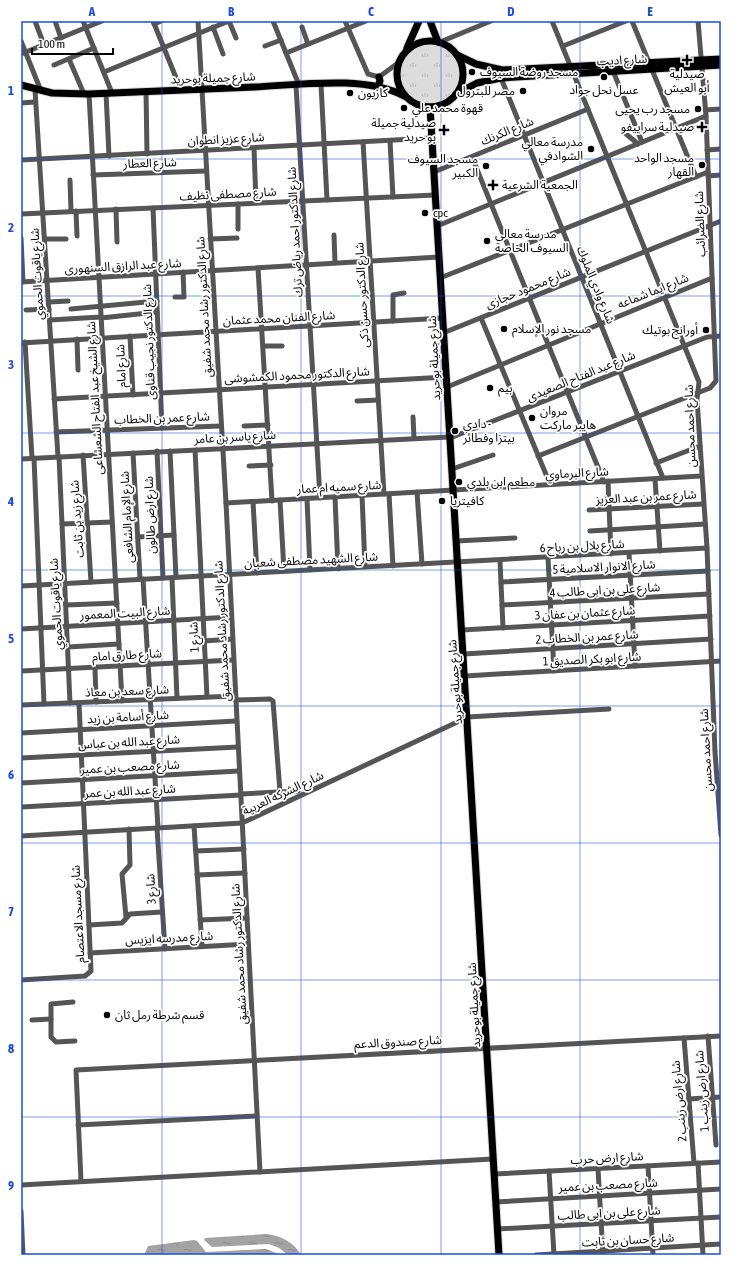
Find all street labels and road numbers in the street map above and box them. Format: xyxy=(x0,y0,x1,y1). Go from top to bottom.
street label: شارع اديب xyxy=(597,52,648,70)
street label: شارع جميلة بوحريد xyxy=(170,70,256,88)
street label: شارع الكرنك xyxy=(479,114,536,150)
street label: شارع عزيز انطوان xyxy=(187,130,265,150)
street label: شارع العطار xyxy=(122,155,177,173)
street label: شارع الدكتور احمد رياض ترك xyxy=(285,166,307,298)
street label: شارع مصطفى نظيف xyxy=(179,184,277,206)
street label: شارع الضرائب xyxy=(692,191,710,257)
street label: شارع ياقوت الحموي xyxy=(28,228,49,320)
street label: شارع الدكتور رشاد محمد شفيق xyxy=(193,236,217,378)
street label: شارع الدكتور حسن ذكى xyxy=(352,242,374,348)
street label: شارع وادي الملوك xyxy=(571,244,618,327)
street label: شارع عبد الرازق السنهورى xyxy=(64,256,182,278)
street label: شارع محمود حجازى xyxy=(483,265,573,313)
street label: شارع ايما شماعه xyxy=(615,270,691,313)
street label: شارع الدكتور نجيب قناوى xyxy=(140,284,160,400)
street label: شارع الفنان محمد عثمان xyxy=(222,308,336,330)
street label: شارع جميلة بوحريد xyxy=(425,315,445,401)
street label: شارع الشيخ عبد الفتاح الشعشاعى xyxy=(84,321,108,475)
street label: شارع امام xyxy=(113,344,131,388)
street label: شارع عبد الفتاح الصعيدى xyxy=(525,348,638,406)
street label: شارع الدكتور محمود الكمشوشى xyxy=(224,364,370,388)
street label: شارع احمد محسن xyxy=(682,384,700,468)
street label: شارع عمر بن الخطاب xyxy=(114,409,210,429)
street label: شارع ياسر بن عامر xyxy=(193,428,276,448)
street label: شارع البرماوي xyxy=(545,464,609,484)
street label: شارع الإمام الشافعى xyxy=(118,470,138,563)
street label: شارع ارض طالون xyxy=(142,476,160,554)
street label: شارع سميه ام عمار xyxy=(295,478,382,498)
street label: شارع زيد بن ثابت xyxy=(67,480,89,558)
street label: شارع عمر بن عبد العزيز xyxy=(594,487,697,509)
street label: شارع بلال بن رباح 6 xyxy=(539,537,625,557)
street label: شارع الشهيد مصطفى شعبان xyxy=(244,550,378,572)
street label: شارع الانوار الاسلامية 5 xyxy=(552,557,656,579)
street label: شارع ياقوت الحموي xyxy=(47,558,68,650)
street label: شارع الدكتور رشاد محمد شفيق xyxy=(211,560,235,702)
street label: شارع على بن ابى طالب 4 xyxy=(549,580,661,602)
street label: شارع عثمان بن عفان 3 xyxy=(534,603,636,625)
street label: شارع البيت المعمور xyxy=(78,604,171,624)
street label: شارع 1 xyxy=(186,621,204,653)
street label: شارع عمر بن الخطاب 2 xyxy=(535,627,639,649)
street label: شارع جميلة بوحريد xyxy=(445,639,467,725)
street label: شارع طارق امام xyxy=(92,646,162,666)
street label: شارع ابو بكر الصديق 1 xyxy=(542,649,642,671)
street label: شارع سعد بن معاذ xyxy=(85,683,169,701)
street label: شارع أسامة بن زيد xyxy=(87,707,170,728)
street label: شارع احمد محسن xyxy=(697,708,717,792)
street label: شارع عبد الله بن عباس xyxy=(78,732,180,754)
street label: شارع مصعب بن عمير xyxy=(79,757,180,779)
street label: شارع الشركه العربية xyxy=(240,768,327,820)
street label: شارع عبد الله بن عمر xyxy=(83,782,176,802)
street label: شارع مسجد الاعتصام xyxy=(68,864,90,963)
street label: شارع 3 xyxy=(143,873,161,905)
street label: شارع الدكتور رشاد محمد شفيق xyxy=(228,883,252,1025)
street label: شارع مدرسه ايزيس xyxy=(125,929,214,949)
street label: شارع جميلة بوحريد xyxy=(465,962,485,1048)
street label: شارع صندوق الدعم xyxy=(354,1033,442,1053)
street label: شارع ارض زينب 1 xyxy=(692,1050,714,1132)
street label: شارع ارض زينب 2 xyxy=(668,1060,692,1142)
street label: شارع ارض حرب xyxy=(570,1149,644,1169)
street label: شارع مصعب بن عمير xyxy=(557,1175,658,1197)
street label: شارع على بن ابى طالب xyxy=(557,1203,661,1225)
street label: شارع حسان بن ثابت xyxy=(581,1231,675,1251)

